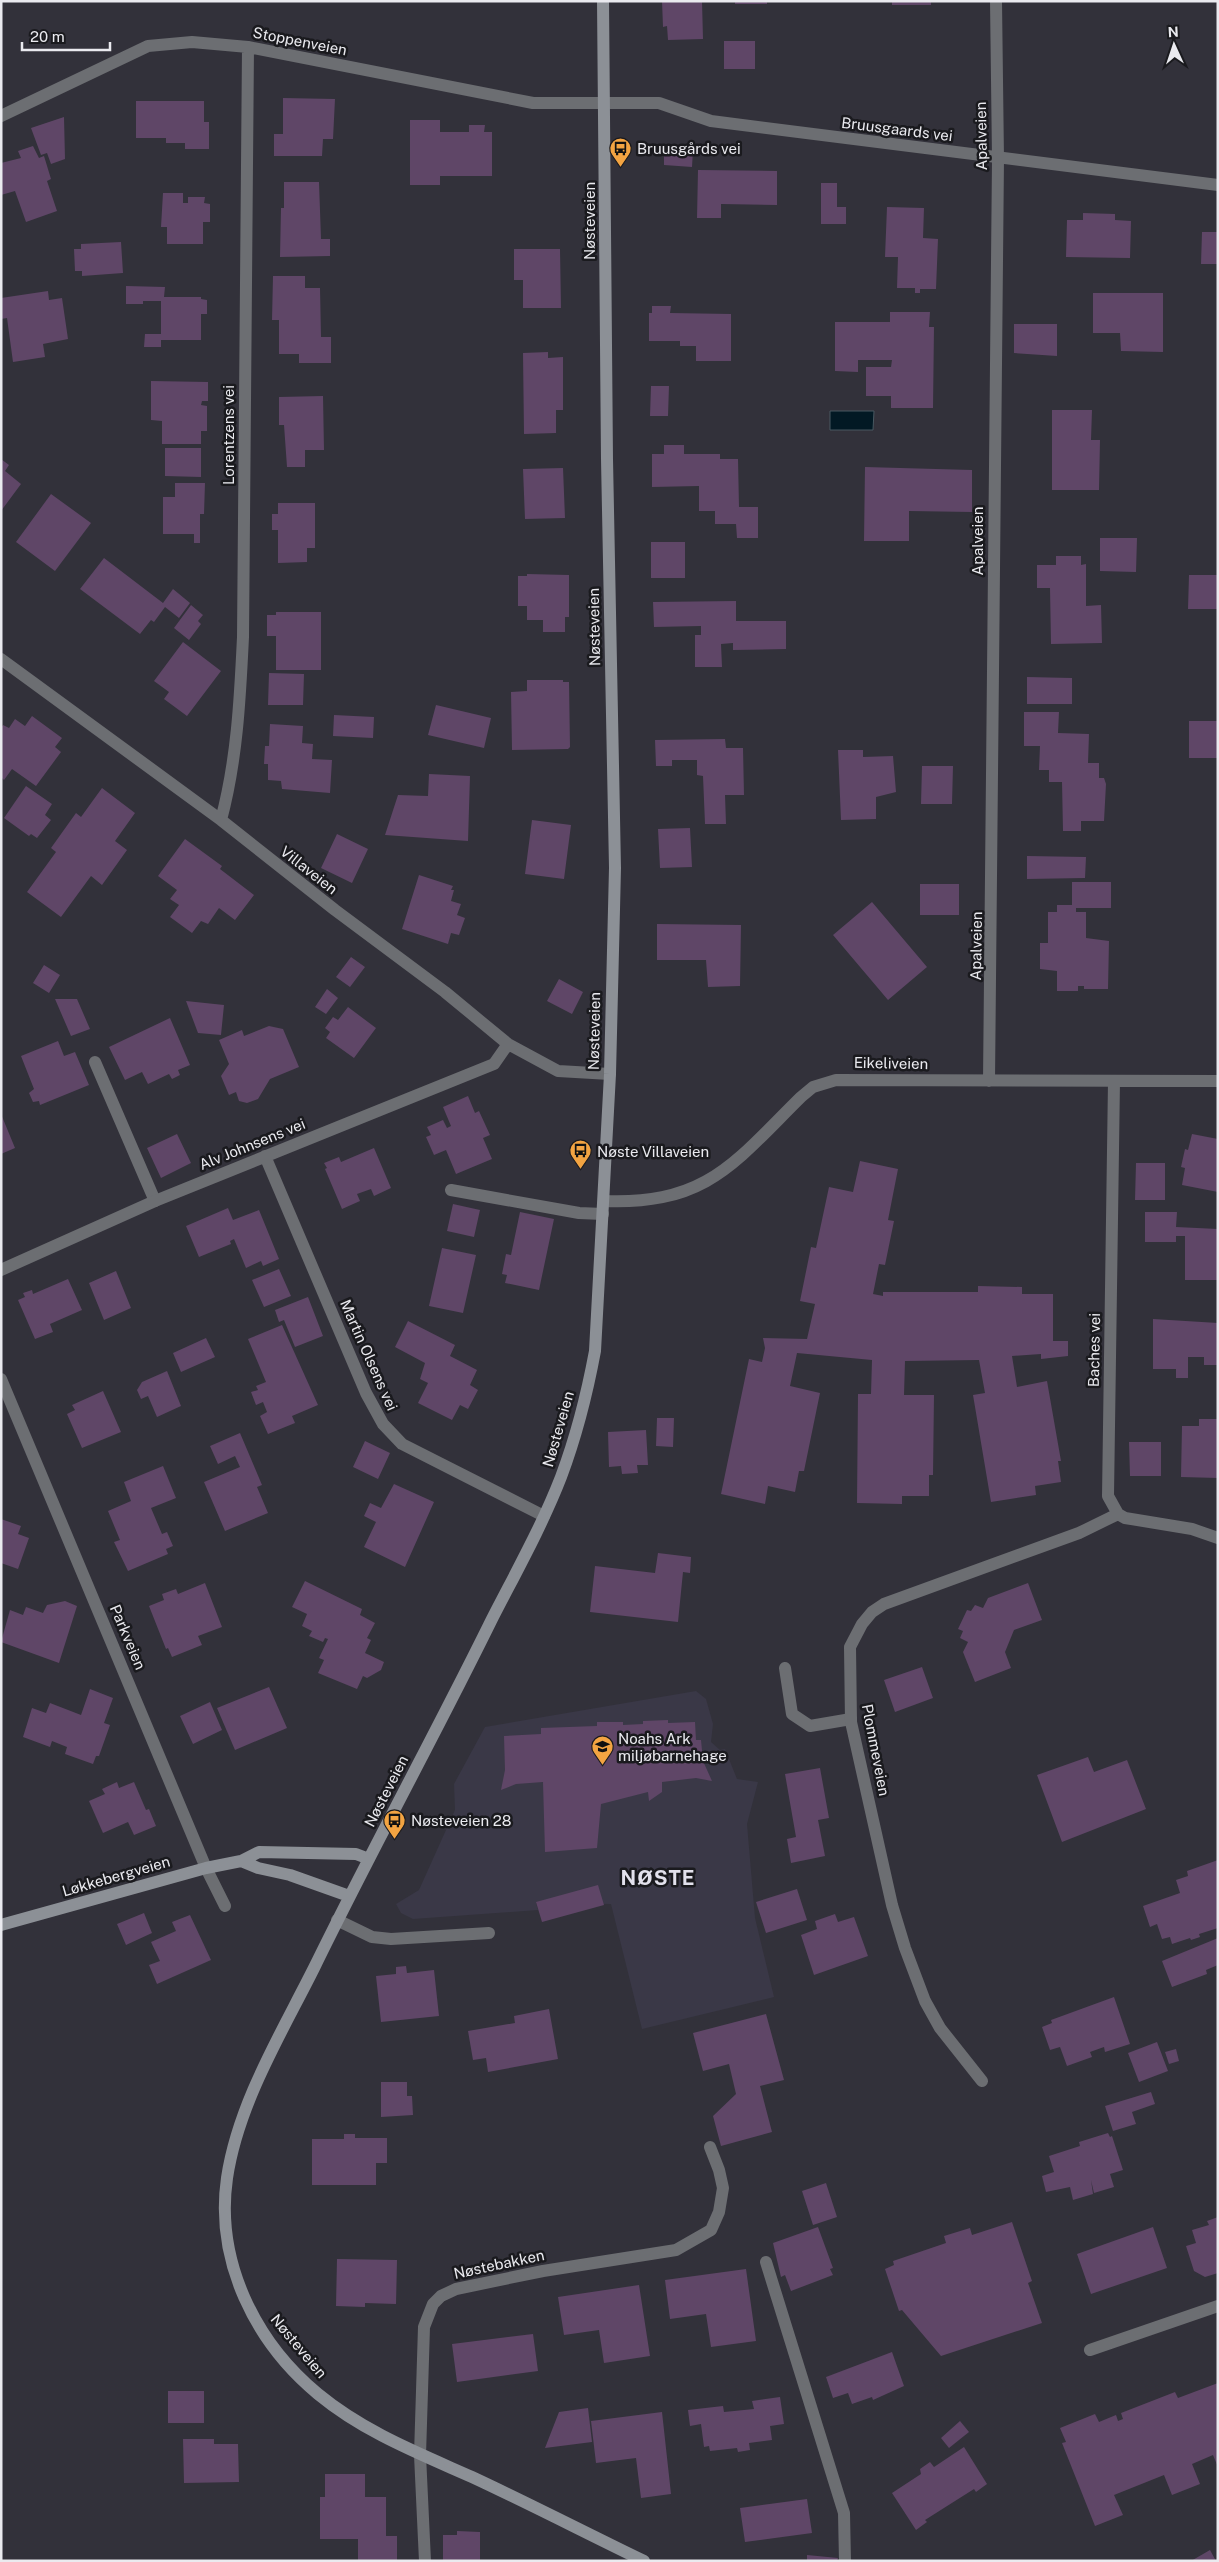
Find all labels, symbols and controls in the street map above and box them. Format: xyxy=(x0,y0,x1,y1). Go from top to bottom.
scale bar xyxy=(22,20,110,52)
north arrow xyxy=(1149,20,1199,70)
street label: Stoppenveien xyxy=(252,24,348,58)
text: N xyxy=(1167,24,1179,40)
text: 20 m xyxy=(30,28,65,45)
street label: Apalveien xyxy=(972,101,990,171)
street label: Bruusgaards vei xyxy=(840,114,954,144)
bus stop icon: Bruusgårds vei xyxy=(609,136,633,167)
place label: Bruusgårds vei xyxy=(637,140,741,157)
street label: Nøsteveien xyxy=(581,182,598,260)
street label: Lorentzens vei xyxy=(220,385,237,485)
street label: Apalveien xyxy=(969,507,986,575)
street label: Nøsteveien xyxy=(585,588,603,666)
street label: Villaveien xyxy=(277,843,341,897)
street label: Apalveien xyxy=(967,911,985,981)
street label: Nøsteveien xyxy=(585,992,603,1070)
street label: Eikeliveien xyxy=(854,1054,928,1072)
street label: Alv Johnsens vei xyxy=(196,1115,308,1173)
bus stop icon: Nøste Villaveien xyxy=(569,1139,593,1170)
place label: Nøste Villaveien xyxy=(597,1143,709,1160)
street label: Martin Olsens vei xyxy=(337,1297,401,1413)
street label: Baches vei xyxy=(1085,1313,1103,1387)
street label: Nøsteveien xyxy=(539,1389,577,1469)
street label: Parkveien xyxy=(107,1602,149,1672)
street label: Plommeveien xyxy=(859,1703,893,1797)
place label: Noahs Ark miljøbarnehage xyxy=(618,1730,727,1764)
school or university icon: Noahs Ark miljøbarnehage xyxy=(590,1735,614,1766)
street label: Nøsteveien xyxy=(361,1752,411,1830)
bus stop icon: Nøsteveien 28 xyxy=(383,1808,407,1839)
place label: Nøsteveien 28 xyxy=(411,1812,511,1829)
street label: Løkkebergveien xyxy=(60,1852,172,1900)
district label: NØSTE xyxy=(621,1866,695,1890)
street label: Nøstebakken xyxy=(452,2246,546,2282)
street label: Nøsteveien xyxy=(267,2311,331,2381)

